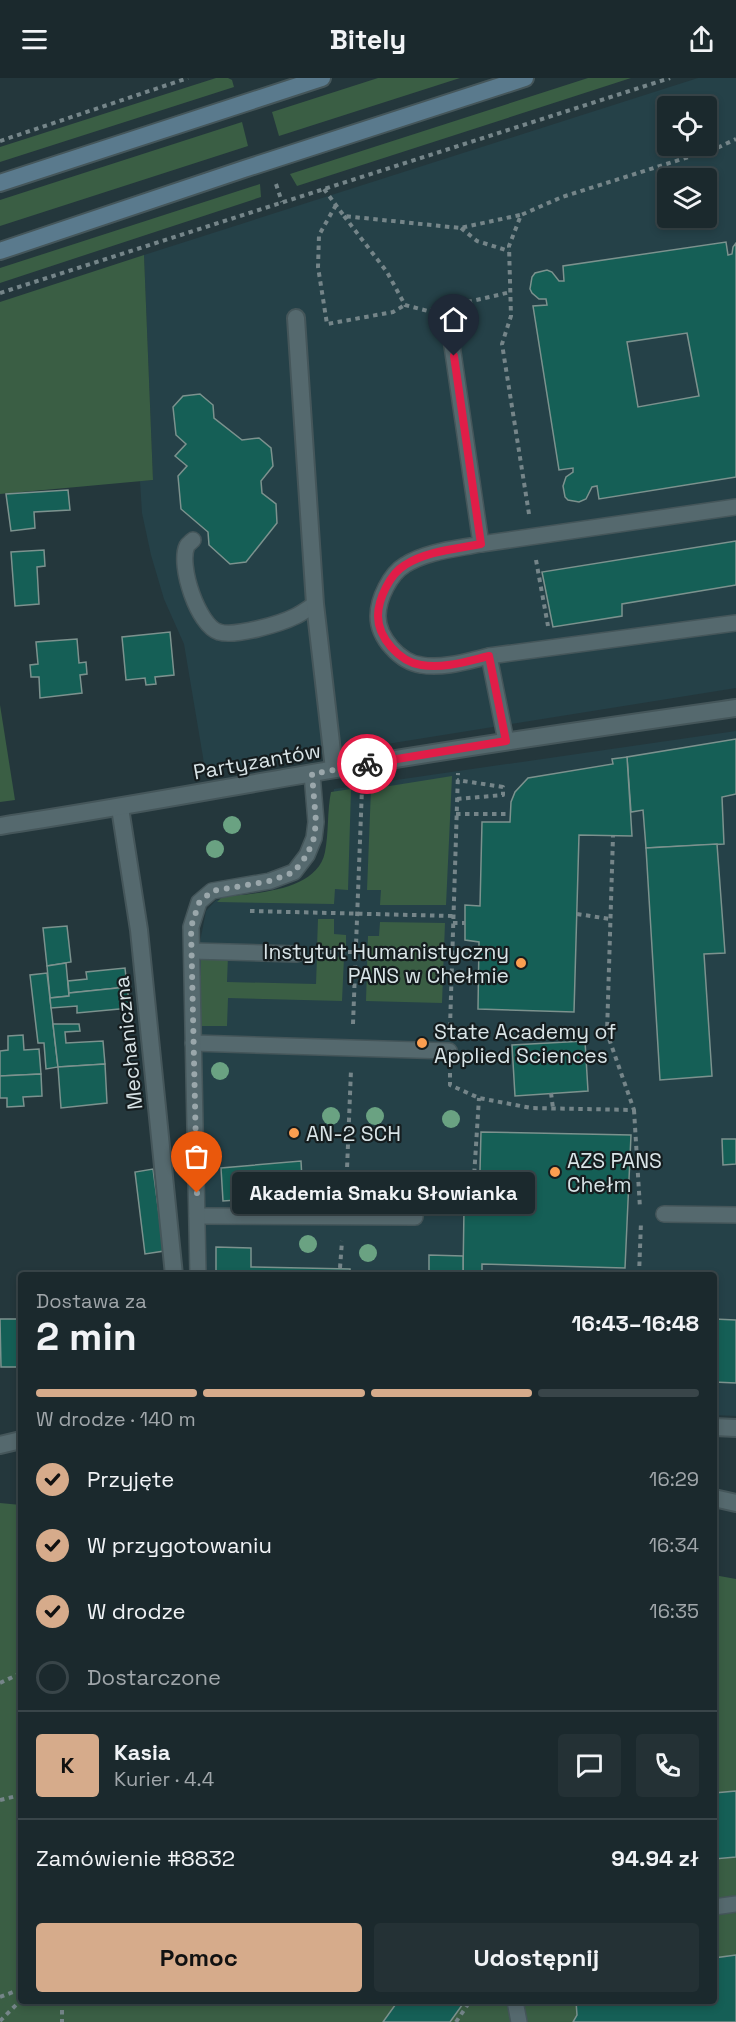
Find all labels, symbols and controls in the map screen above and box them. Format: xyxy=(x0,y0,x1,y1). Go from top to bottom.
text: Bitely xyxy=(330,22,406,57)
icon: menu xyxy=(18,23,51,56)
icon: share xyxy=(685,23,718,56)
map controls xyxy=(657,96,717,228)
button: locate xyxy=(657,96,717,156)
button: layers xyxy=(657,168,717,228)
pin xyxy=(428,294,479,356)
icon: home xyxy=(437,303,470,336)
courier xyxy=(337,734,397,794)
street label: Partyzantów xyxy=(191,736,323,786)
icon: bike xyxy=(351,748,384,781)
place label: Instytut Humanistyczny PANS w Chełmie xyxy=(263,938,509,989)
marker: Instytut Humanistyczny PANS w Chełmie xyxy=(514,956,528,970)
street label: Mechaniczna xyxy=(108,975,148,1111)
place label: State Academy of Applied Sciences xyxy=(434,1018,616,1069)
marker: State Academy of Applied Sciences xyxy=(415,1036,429,1050)
place label: AN-2 SCH xyxy=(306,1120,401,1147)
marker: AN-2 SCH xyxy=(287,1126,301,1140)
pin xyxy=(171,1131,222,1193)
icon: bag xyxy=(180,1140,213,1173)
place label: AZS PANS Chełm xyxy=(567,1147,662,1198)
marker: AZS PANS Chełm xyxy=(548,1165,562,1179)
callout: Akademia Smaku Słowianka xyxy=(233,1172,536,1214)
text: Akademia Smaku Słowianka xyxy=(249,1180,518,1206)
text: Dostawa za xyxy=(36,1288,147,1314)
text: 16:43–16:48 xyxy=(571,1309,699,1337)
text: 2 min xyxy=(36,1312,137,1361)
text: W drodze · 140 m xyxy=(36,1406,196,1432)
icon: check xyxy=(36,1463,69,1496)
text: Przyjęte xyxy=(87,1465,174,1493)
text: 16:29 xyxy=(649,1466,699,1492)
icon: check xyxy=(36,1529,69,1562)
text: W przygotowaniu xyxy=(87,1531,272,1559)
text: 16:34 xyxy=(649,1532,699,1558)
icon: check xyxy=(36,1595,69,1628)
text: W drodze xyxy=(87,1597,186,1625)
text: 16:35 xyxy=(649,1598,699,1624)
text: Dostarczone xyxy=(87,1663,221,1691)
button: chat xyxy=(558,1734,621,1797)
button: phone xyxy=(636,1734,699,1797)
text: Kasia xyxy=(114,1738,171,1766)
text: K xyxy=(61,1751,74,1779)
text: Kurier · 4.4 xyxy=(114,1766,214,1792)
text: Zamówienie #8832 xyxy=(36,1844,235,1872)
text: 94.94 zł xyxy=(611,1844,699,1872)
button: Pomoc xyxy=(36,1923,362,1992)
button: Udostępnij xyxy=(374,1923,699,1992)

